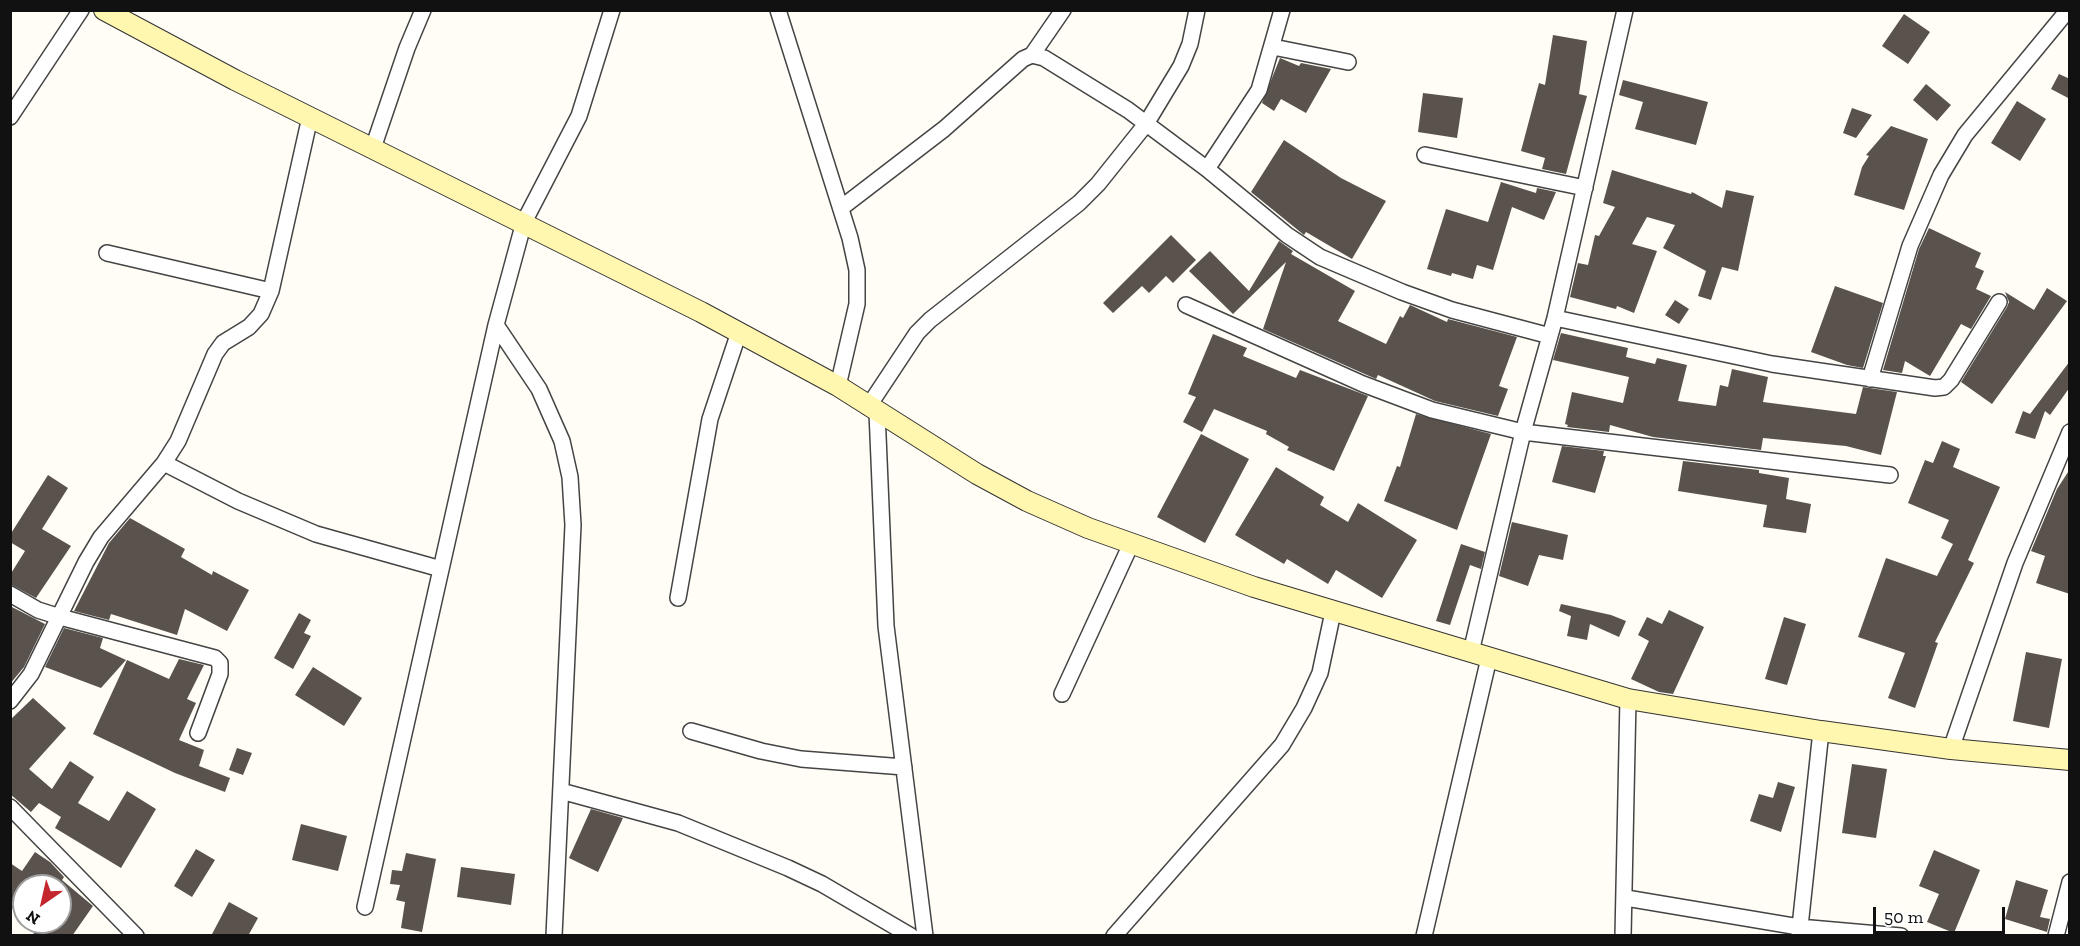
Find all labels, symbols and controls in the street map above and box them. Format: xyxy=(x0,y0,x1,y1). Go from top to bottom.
north arrow xyxy=(12,874,72,934)
scale bar xyxy=(1876,895,2008,933)
text: N xyxy=(22,906,43,929)
text: 50 m xyxy=(1884,906,1923,928)

